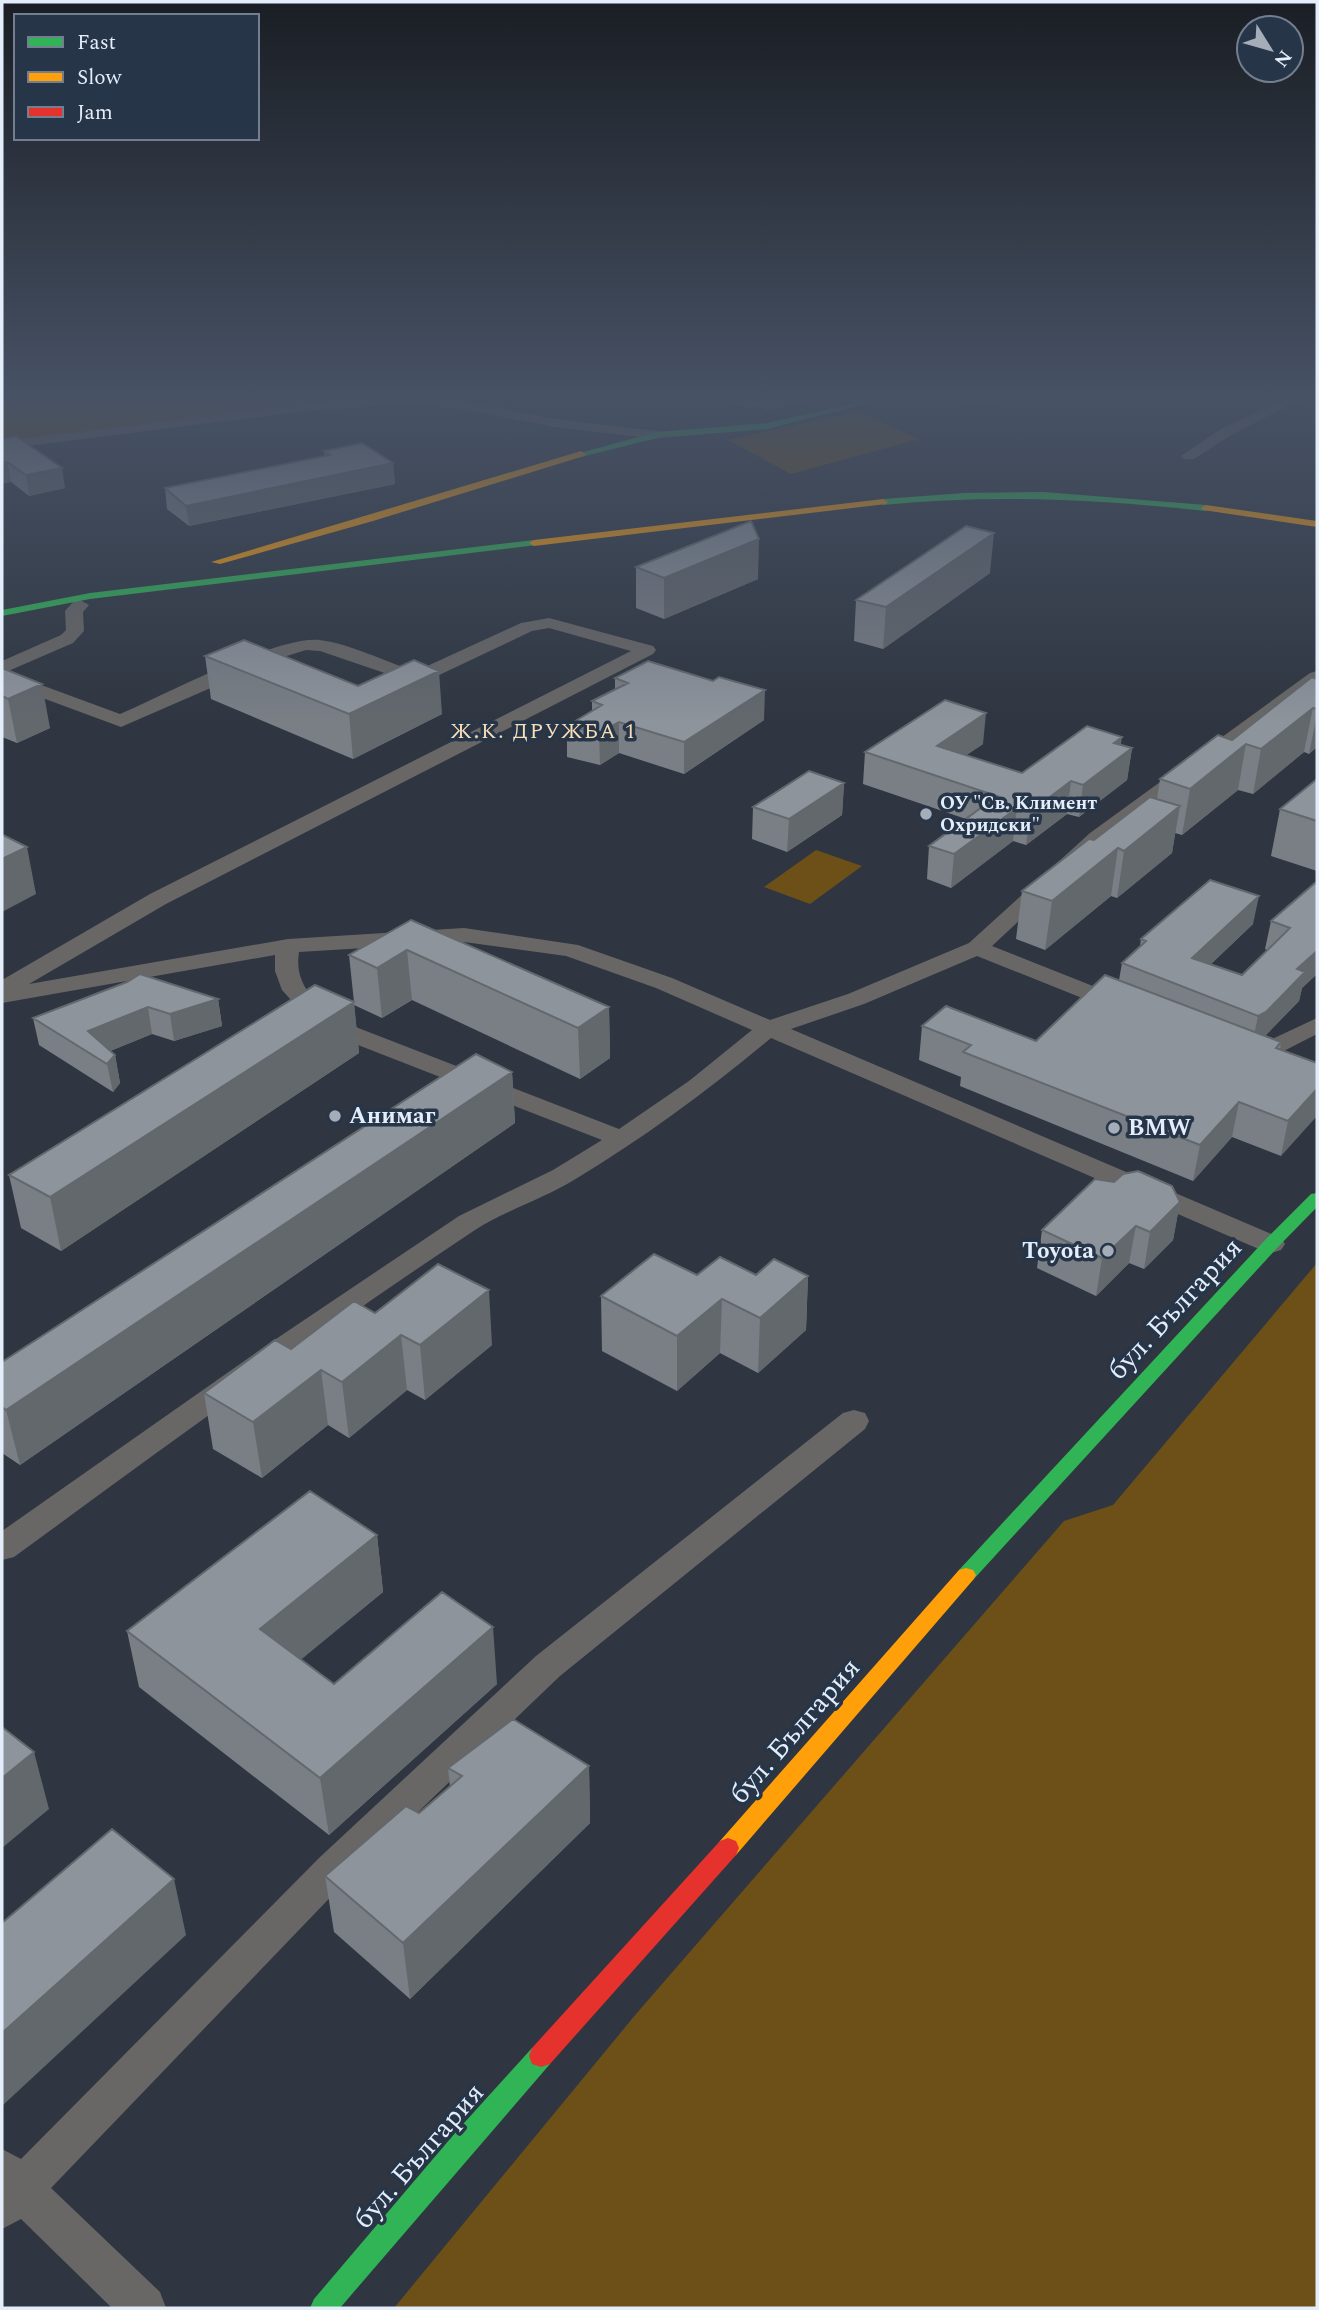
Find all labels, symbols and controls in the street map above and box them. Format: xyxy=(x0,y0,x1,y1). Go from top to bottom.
legend xyxy=(14,14,259,140)
north arrow xyxy=(1235,14,1305,84)
text: Fast xyxy=(77,27,116,59)
text: N xyxy=(1266,43,1299,73)
text: Slow xyxy=(77,62,123,94)
text: Jam xyxy=(77,97,113,129)
district label: Ж.К. ДРУЖБА 1 xyxy=(451,716,637,748)
place label: ОУ "Св. Климент Охридски" xyxy=(940,789,1097,840)
marker: ОУ "Св. Климент Охридски" xyxy=(918,806,934,822)
place label: Анимаг xyxy=(349,1099,436,1134)
marker: Анимаг xyxy=(327,1108,343,1124)
place label: BMW xyxy=(1128,1111,1191,1146)
marker: BMW xyxy=(1106,1120,1122,1136)
street label: бул. България xyxy=(1097,1228,1253,1390)
place label: Toyota xyxy=(1022,1234,1094,1269)
marker: Toyota xyxy=(1100,1243,1116,1259)
street label: бул. България xyxy=(719,1648,871,1814)
street label: бул. България xyxy=(343,2073,495,2239)

